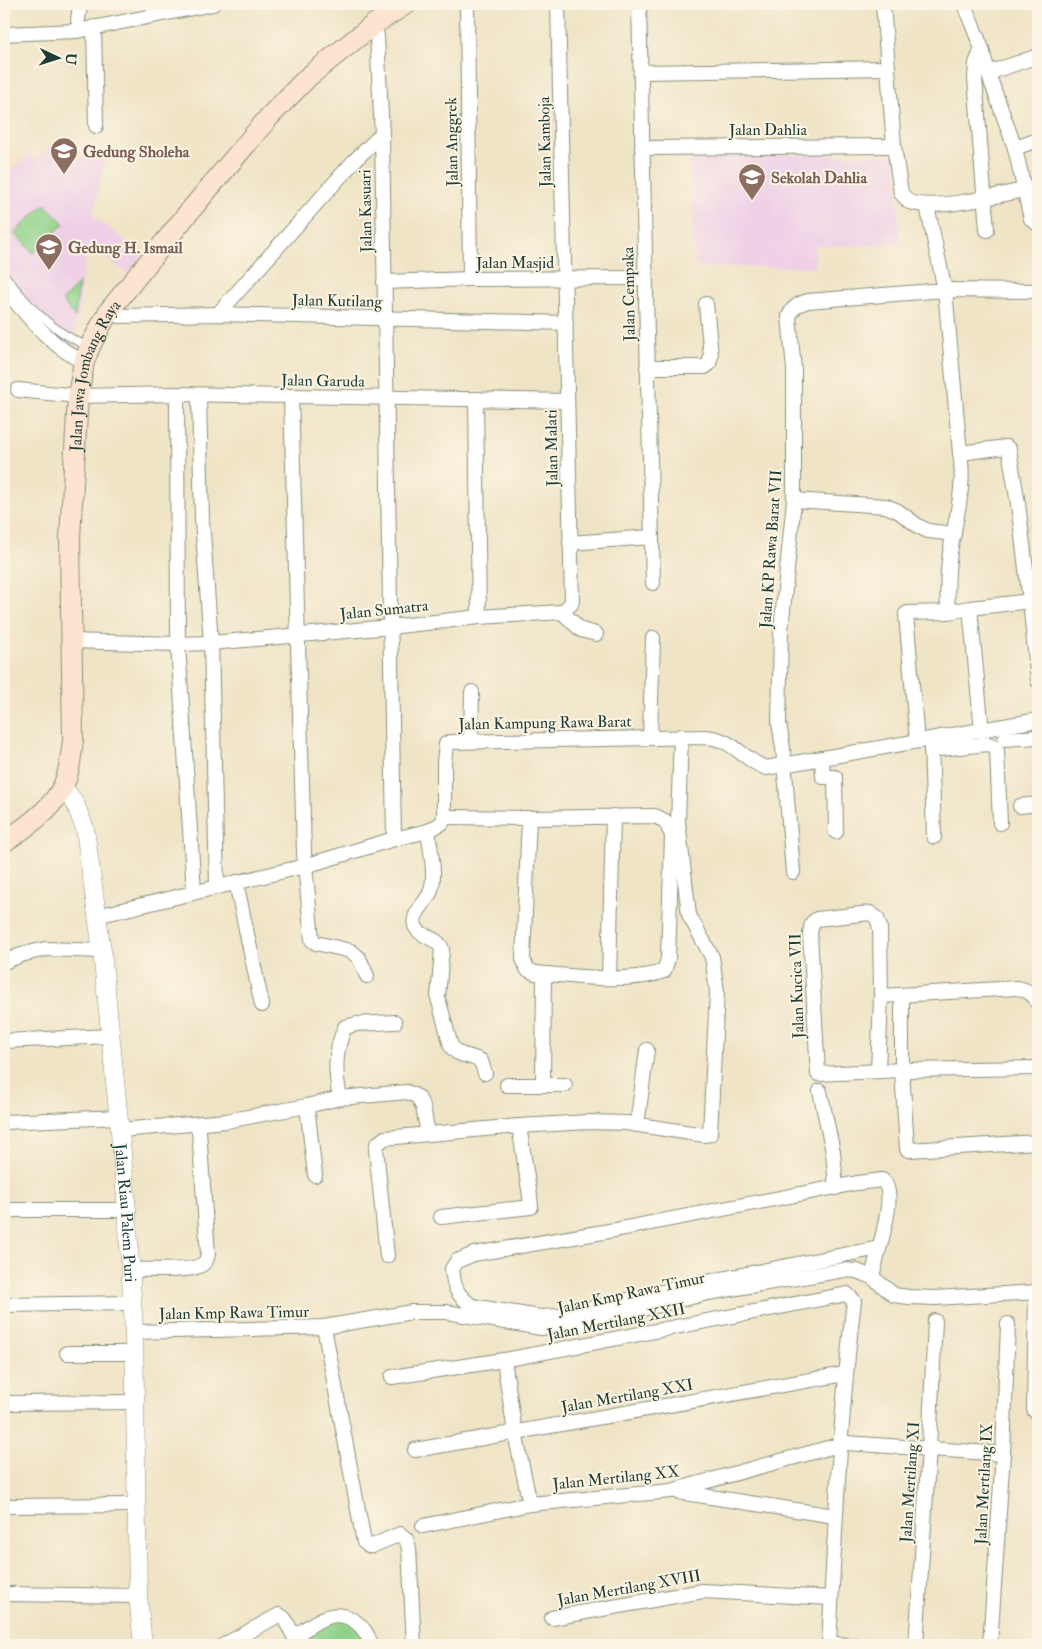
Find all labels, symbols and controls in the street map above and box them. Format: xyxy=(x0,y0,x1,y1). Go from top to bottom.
north arrow xyxy=(32,32,82,82)
text: U xyxy=(62,52,79,66)
street label: Jalan Kamboja xyxy=(534,96,557,189)
street label: Jalan Anggrek xyxy=(441,97,464,188)
street label: Jalan Dahlia xyxy=(728,120,807,141)
school or university icon: Gedung Sholeha xyxy=(49,136,79,175)
place label: Gedung Sholeha xyxy=(83,142,190,163)
school or university icon: Sekolah Dahlia xyxy=(737,162,767,201)
place label: Sekolah Dahlia xyxy=(771,168,867,188)
street label: Jalan Kasuari xyxy=(355,169,378,254)
school or university icon: Gedung H. Ismail xyxy=(34,232,64,271)
place label: Gedung H. Ismail xyxy=(68,238,184,259)
street label: Jalan Cempaka xyxy=(618,246,641,342)
street label: Jalan Masjid xyxy=(475,253,554,274)
street label: Jalan Kutilang xyxy=(291,290,383,313)
street label: Jalan Jawa Jombang Raya xyxy=(66,296,125,453)
street label: Jalan Garuda xyxy=(280,370,365,393)
street label: Jalan Malati xyxy=(541,409,564,488)
street label: Jalan KP Rawa Barat VII xyxy=(755,469,788,630)
street label: Jalan Sumatra xyxy=(338,595,430,626)
street label: Jalan Kampung Rawa Barat xyxy=(457,711,632,736)
street label: Jalan Kucica VII xyxy=(785,933,810,1040)
street label: Jalan Riau Palem Puri xyxy=(109,1142,140,1283)
street label: Jalan Kmp Rawa Timur xyxy=(555,1268,707,1320)
street label: Jalan Mertilang XXII xyxy=(544,1299,687,1346)
street label: Jalan Kmp Rawa Timur xyxy=(158,1302,309,1325)
street label: Jalan Mertilang XXI xyxy=(559,1375,695,1419)
street label: Jalan Mertilang XI xyxy=(896,1421,925,1544)
street label: Jalan Mertilang IX xyxy=(971,1422,998,1546)
street label: Jalan Mertilang XX xyxy=(551,1461,681,1496)
street label: Jalan Mertilang XVIII xyxy=(555,1566,703,1612)

